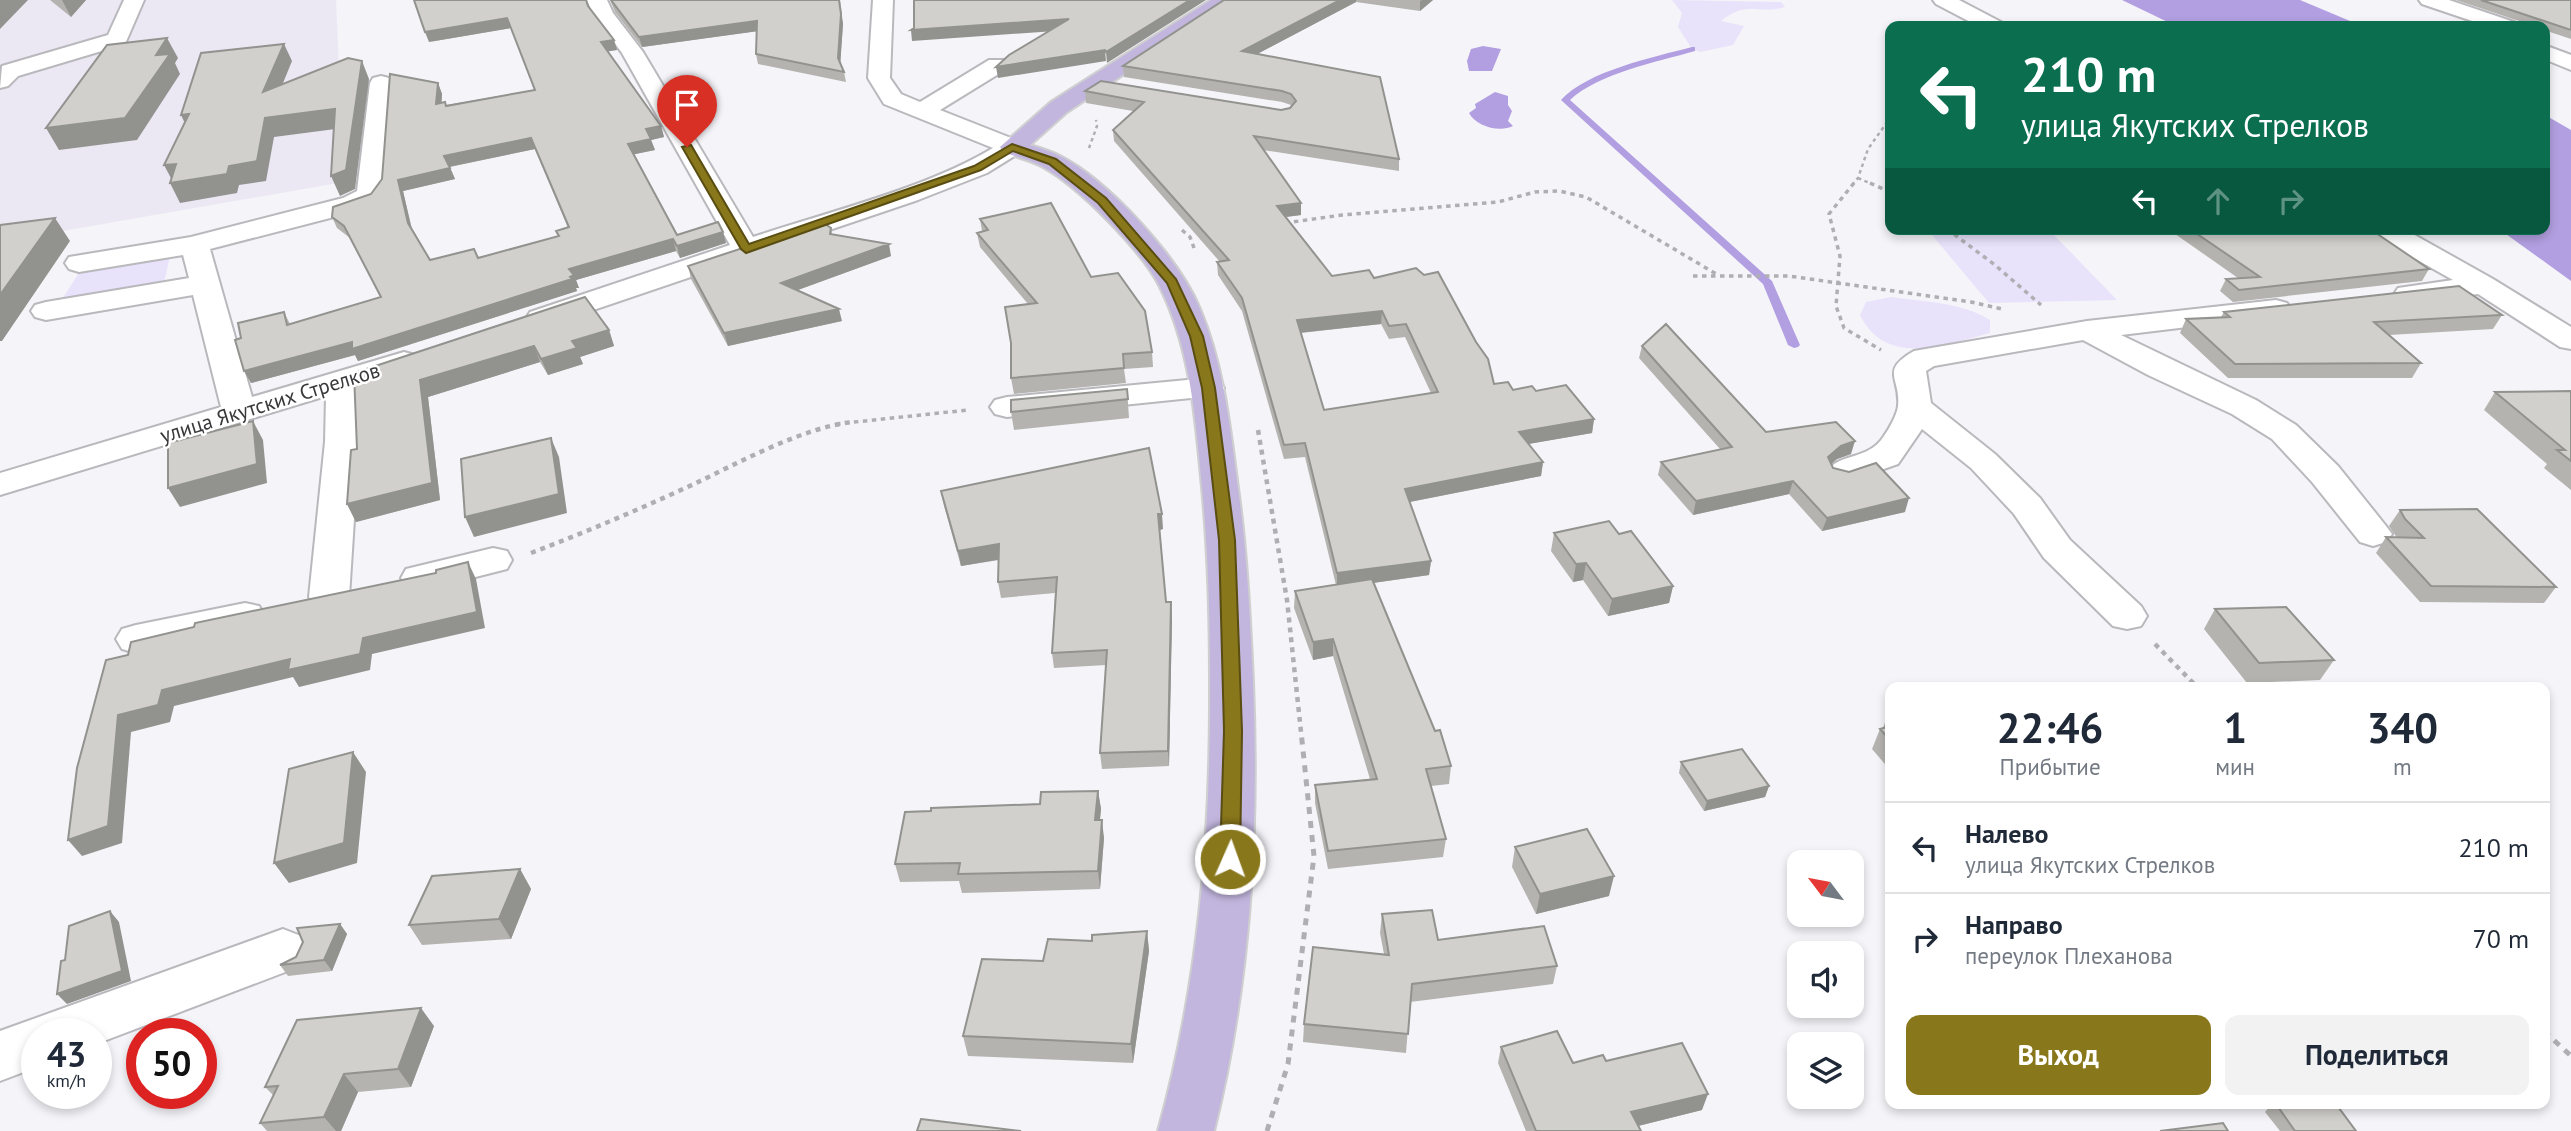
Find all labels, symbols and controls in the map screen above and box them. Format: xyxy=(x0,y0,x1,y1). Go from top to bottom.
text: 210 m xyxy=(2021,42,2156,106)
icon: left xyxy=(1906,49,1997,140)
pin xyxy=(657,75,717,147)
icon: arrive xyxy=(668,86,706,124)
text: улица Якутских Стрелков xyxy=(2021,104,2369,146)
icon: left xyxy=(2126,182,2164,220)
icon: ahead xyxy=(2199,182,2237,220)
icon: right xyxy=(2272,182,2310,220)
street label: улица Якутских Стрелков xyxy=(157,356,383,449)
text: 22:46 xyxy=(1997,700,2103,755)
text: 1 xyxy=(2223,700,2247,755)
text: 340 xyxy=(2367,700,2438,755)
text: Прибытие xyxy=(2000,752,2101,781)
text: мин xyxy=(2215,752,2255,781)
text: m xyxy=(2393,752,2412,781)
text: Налево xyxy=(1965,817,2049,850)
position arrow xyxy=(1193,822,1267,896)
icon: left xyxy=(1906,829,1944,867)
text: 210 m xyxy=(2458,831,2529,864)
north arrow xyxy=(1787,850,1864,928)
map controls xyxy=(1787,850,1864,1109)
text: улица Якутских Стрелков xyxy=(1965,850,2215,879)
text: Направо xyxy=(1965,908,2063,941)
icon: right xyxy=(1906,920,1944,958)
text: 70 m xyxy=(2473,922,2529,955)
button: sound xyxy=(1787,941,1864,1018)
text: переулок Плеханова xyxy=(1965,941,2173,970)
button: Выход xyxy=(1906,1015,2211,1095)
button: Поделиться xyxy=(2225,1015,2529,1095)
speed limit sign: 50 xyxy=(126,1018,217,1109)
text: 43 xyxy=(47,1031,86,1077)
button: layers xyxy=(1787,1032,1864,1109)
text: km/h xyxy=(47,1069,86,1092)

